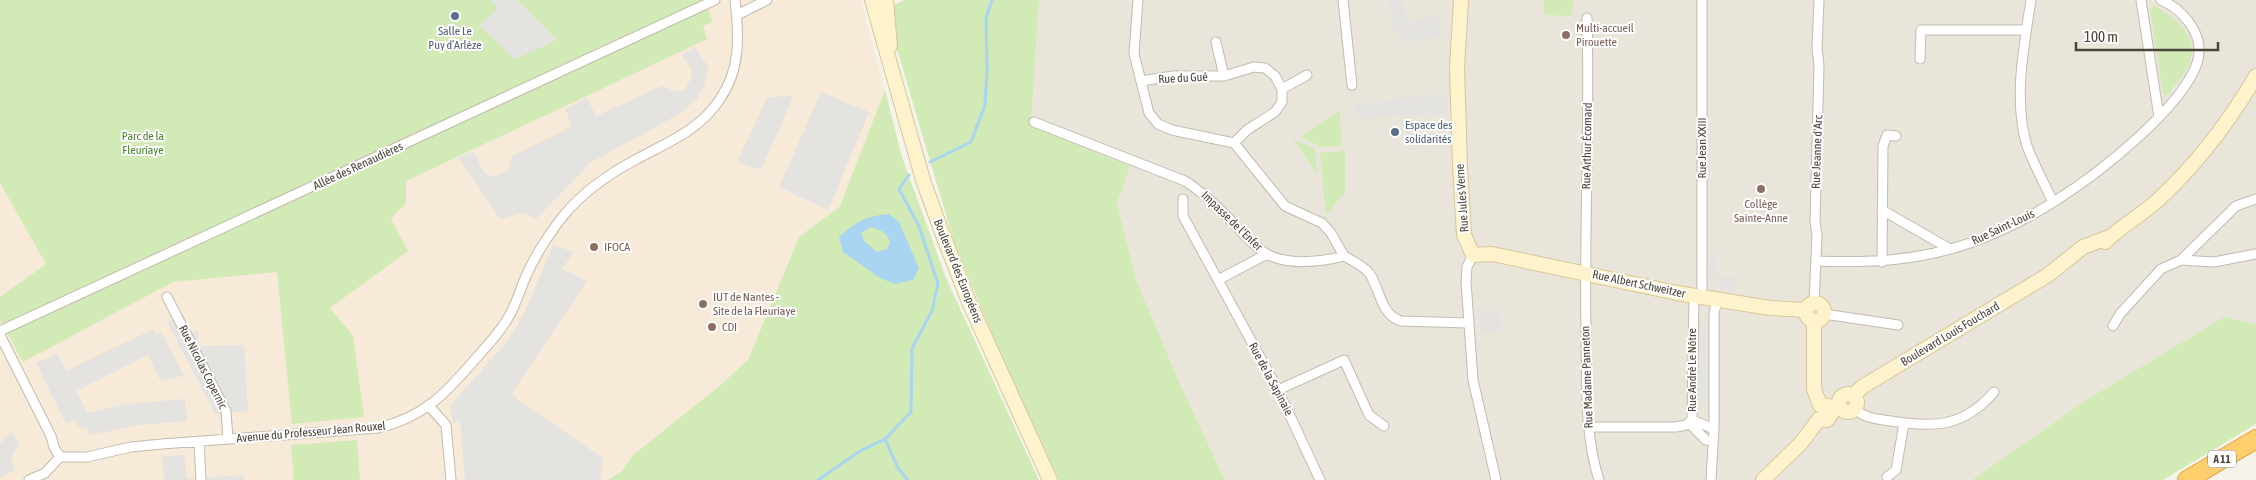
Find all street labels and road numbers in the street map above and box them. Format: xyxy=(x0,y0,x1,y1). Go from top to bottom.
street label: Rue du Gué xyxy=(1158,70,1208,86)
street label: Rue Arthur Écomard xyxy=(1579,102,1595,190)
street label: Rue Jeanne d'Arc xyxy=(1809,114,1825,189)
street label: Rue Jean XXIII xyxy=(1695,117,1709,179)
street label: Allée des Renaudières xyxy=(311,139,405,193)
street label: Rue Jules Verne xyxy=(1453,163,1471,233)
street label: Impasse de l'Enfer xyxy=(1198,188,1266,254)
street label: Rue Saint-Louis xyxy=(1969,206,2037,248)
street label: Boulevard des Européens xyxy=(931,217,985,325)
street label: Rue Albert Schweitzer xyxy=(1591,267,1687,301)
street label: Boulevard Louis Fouchard xyxy=(1898,299,2002,369)
street label: Rue Nicolas Copernic xyxy=(176,323,230,412)
street label: Rue Madame Panneton xyxy=(1578,325,1596,429)
street label: Rue André Le Nôtre xyxy=(1685,328,1699,412)
street label: Rue de la Sapinaie xyxy=(1246,340,1296,418)
street label: Avenue du Professeur Jean Rouxel xyxy=(236,418,387,446)
road number: A 11 xyxy=(2208,450,2236,468)

